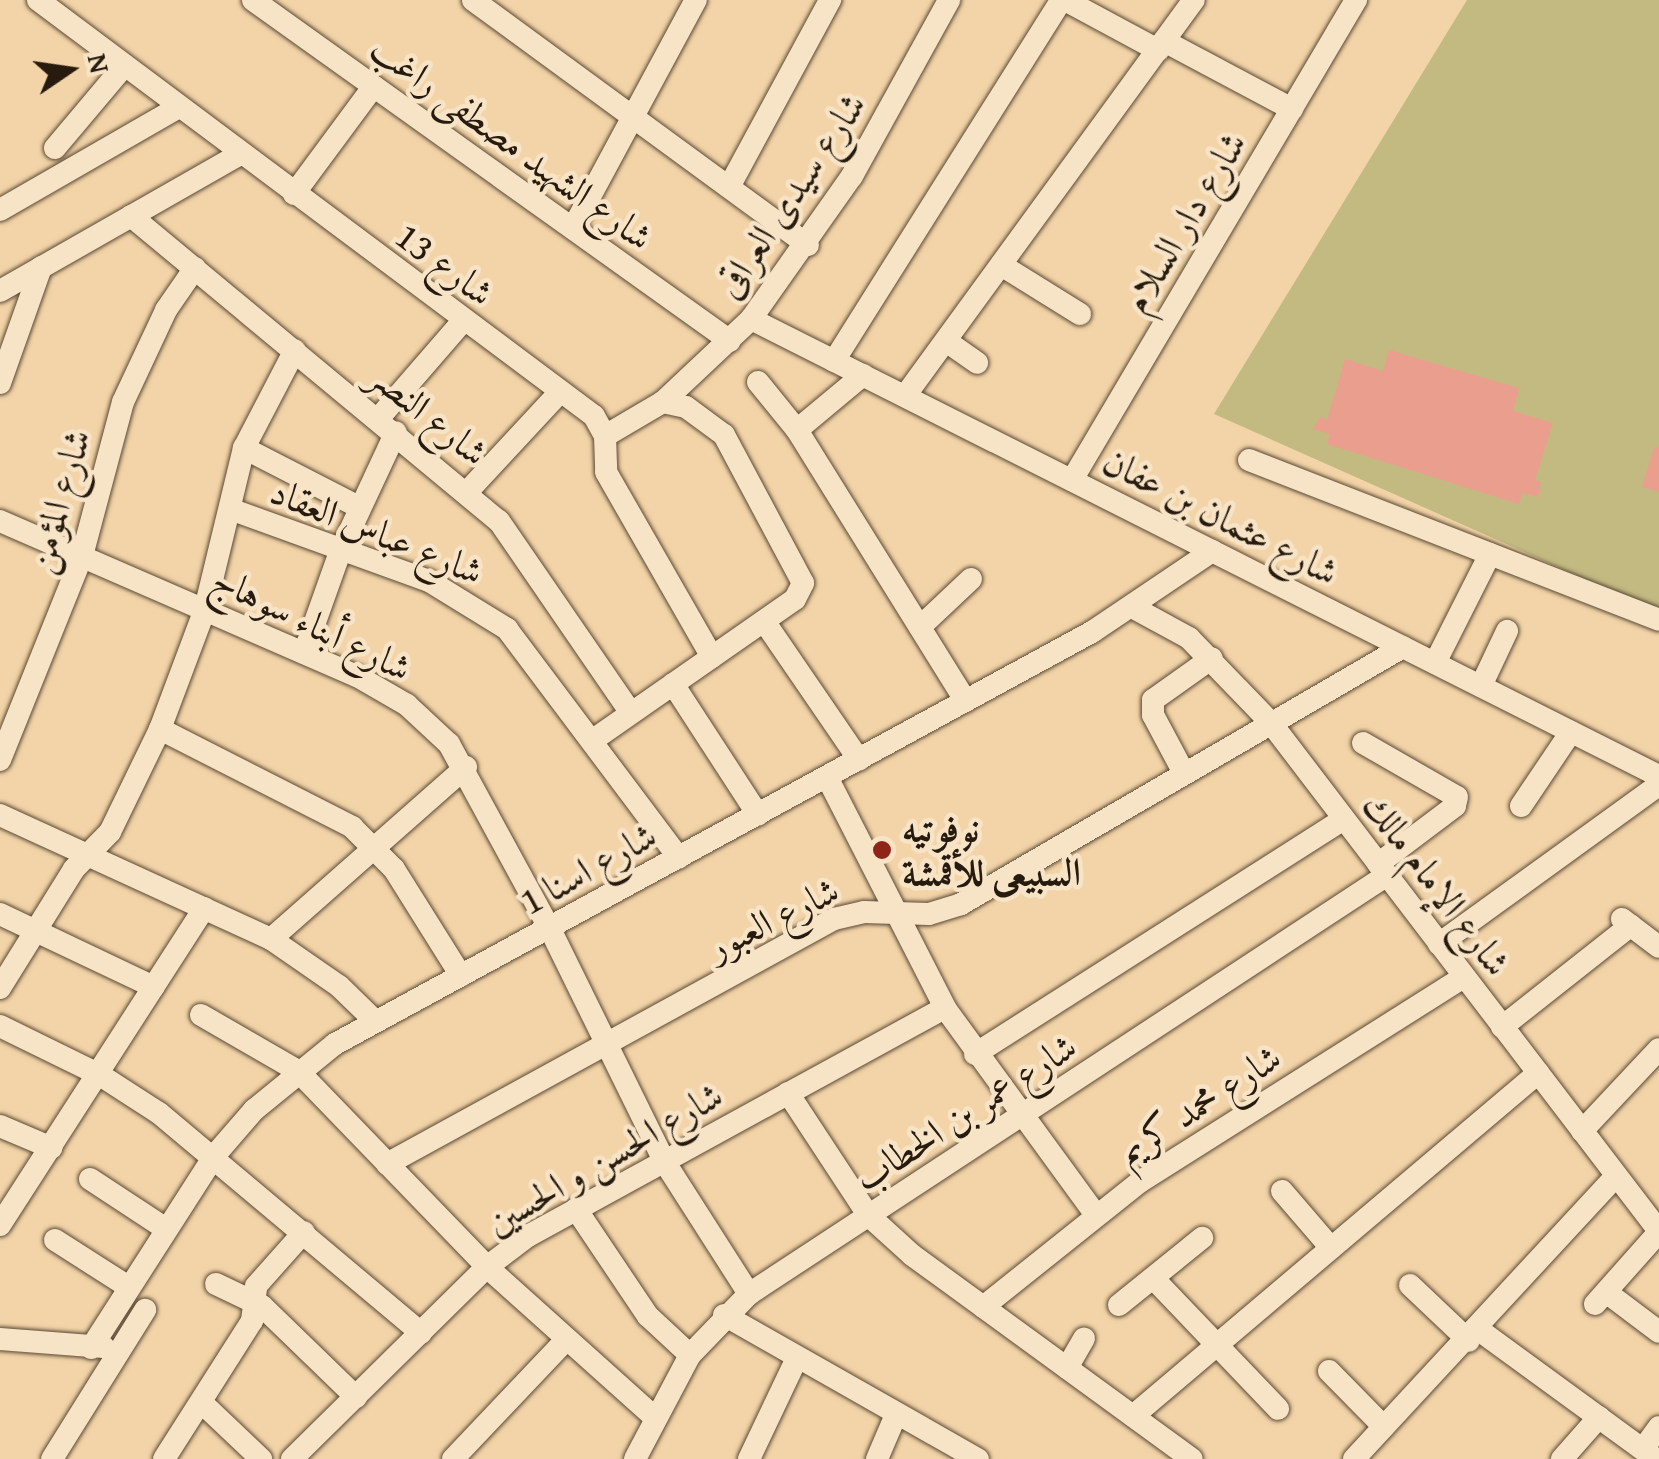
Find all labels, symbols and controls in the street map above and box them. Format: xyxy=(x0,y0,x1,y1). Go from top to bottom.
north arrow xyxy=(20,20,120,120)
street label: شارع الشهيد مصطفى راغب xyxy=(362,24,662,260)
text: N xyxy=(78,49,122,77)
street label: شارع سيدى العراقى xyxy=(705,84,875,306)
street label: شارع دار السلام xyxy=(1112,123,1256,321)
street label: شارع 13 xyxy=(387,212,503,316)
street label: شارع النصر xyxy=(361,353,497,475)
street label: شارع المؤمن xyxy=(16,424,100,578)
street label: شارع عثمان بن عفان xyxy=(1096,437,1346,595)
street label: شارع عباس العقاد xyxy=(264,468,490,594)
street label: شارع أبناء سوهاج xyxy=(205,555,419,691)
street label: شارع الإمام مالك xyxy=(1353,783,1521,985)
place label: نوفوتيه السبيعى للأقمشة xyxy=(902,805,1081,894)
street label: شارع اسنا 1 xyxy=(512,812,664,924)
marker: نوفوتيه السبيعى للأقمشة xyxy=(871,839,893,861)
street label: شارع العبور xyxy=(700,867,846,969)
street label: شارع عمر بن الخطاب xyxy=(845,1023,1085,1201)
street label: شارع محمد كريم xyxy=(1109,1034,1289,1174)
street label: شارع الحسن و الحسين xyxy=(477,1072,731,1244)

